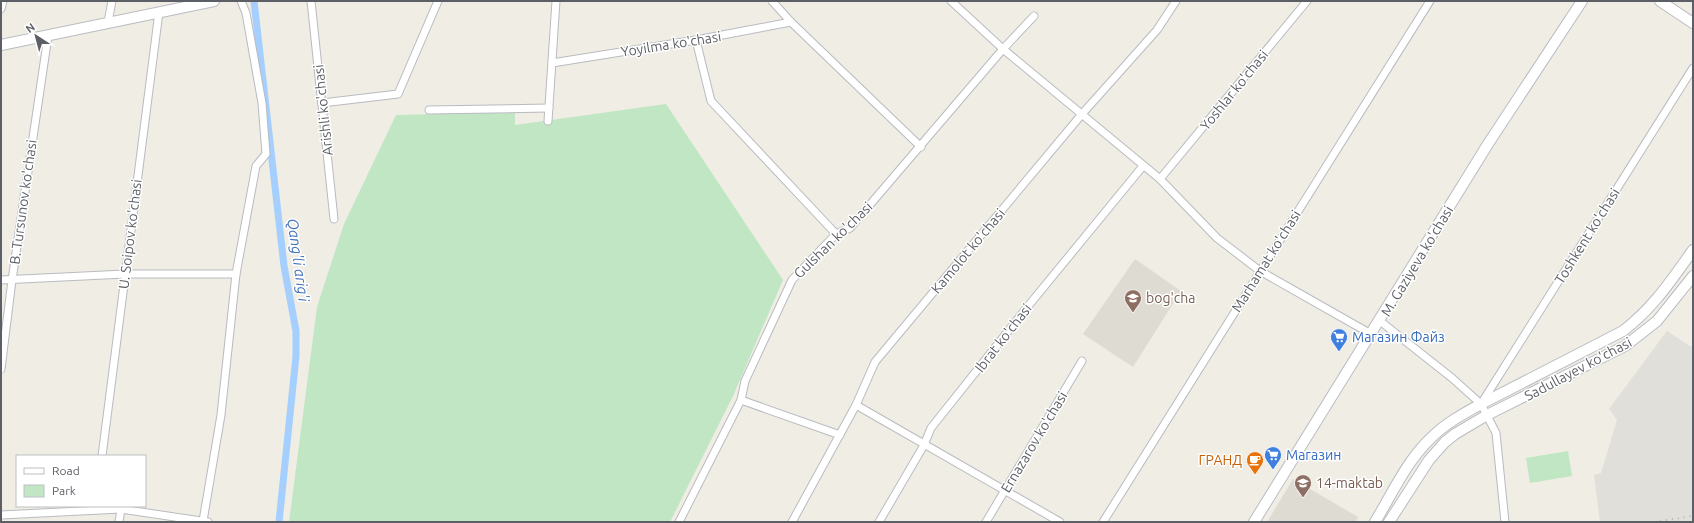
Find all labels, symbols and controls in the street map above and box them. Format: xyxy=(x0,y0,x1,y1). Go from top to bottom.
north arrow xyxy=(16,16,56,56)
text: N xyxy=(23,21,37,35)
street label: Yoyilma ko'chasi xyxy=(620,28,722,60)
street label: Yoshlar ko'chasi xyxy=(1197,47,1271,133)
street label: Arishli ko'chasi xyxy=(310,64,336,156)
street label: B. Tursunov ko'chasi xyxy=(6,139,40,265)
street label: U. Soipov ko'chasi xyxy=(115,178,145,290)
street label: Toshkent ko'chasi xyxy=(1551,185,1623,287)
street label: Gulshan ko'chasi xyxy=(791,199,875,281)
street label: M. Gaziyeva ko'chasi xyxy=(1378,203,1456,319)
street label: Kamolot ko'chasi xyxy=(928,205,1008,297)
street label: Marhamat ko'chasi xyxy=(1228,207,1304,315)
water label: Qang'li arig'i xyxy=(283,217,313,304)
school or university icon: bog'cha xyxy=(1123,288,1143,313)
place label: bog'cha xyxy=(1146,290,1196,306)
street label: Ibrat ko'chasi xyxy=(971,301,1035,375)
supermarket icon: Магазин Файз xyxy=(1329,327,1349,352)
place label: Магазин Файз xyxy=(1352,329,1445,345)
street label: Sadullayev ko'chasi xyxy=(1522,334,1634,404)
street label: Ernazarov ko'chasi xyxy=(998,389,1070,495)
supermarket icon: Магазин xyxy=(1263,445,1283,470)
place label: Магазин xyxy=(1286,447,1341,463)
cafe icon: ГРАНД xyxy=(1245,450,1265,475)
place label: ГРАНД xyxy=(1199,452,1242,468)
legend xyxy=(16,455,146,507)
text: Road xyxy=(52,464,80,477)
school or university icon: 14-maktab xyxy=(1293,473,1313,498)
place label: 14-maktab xyxy=(1316,475,1383,491)
text: Park xyxy=(52,484,76,497)

